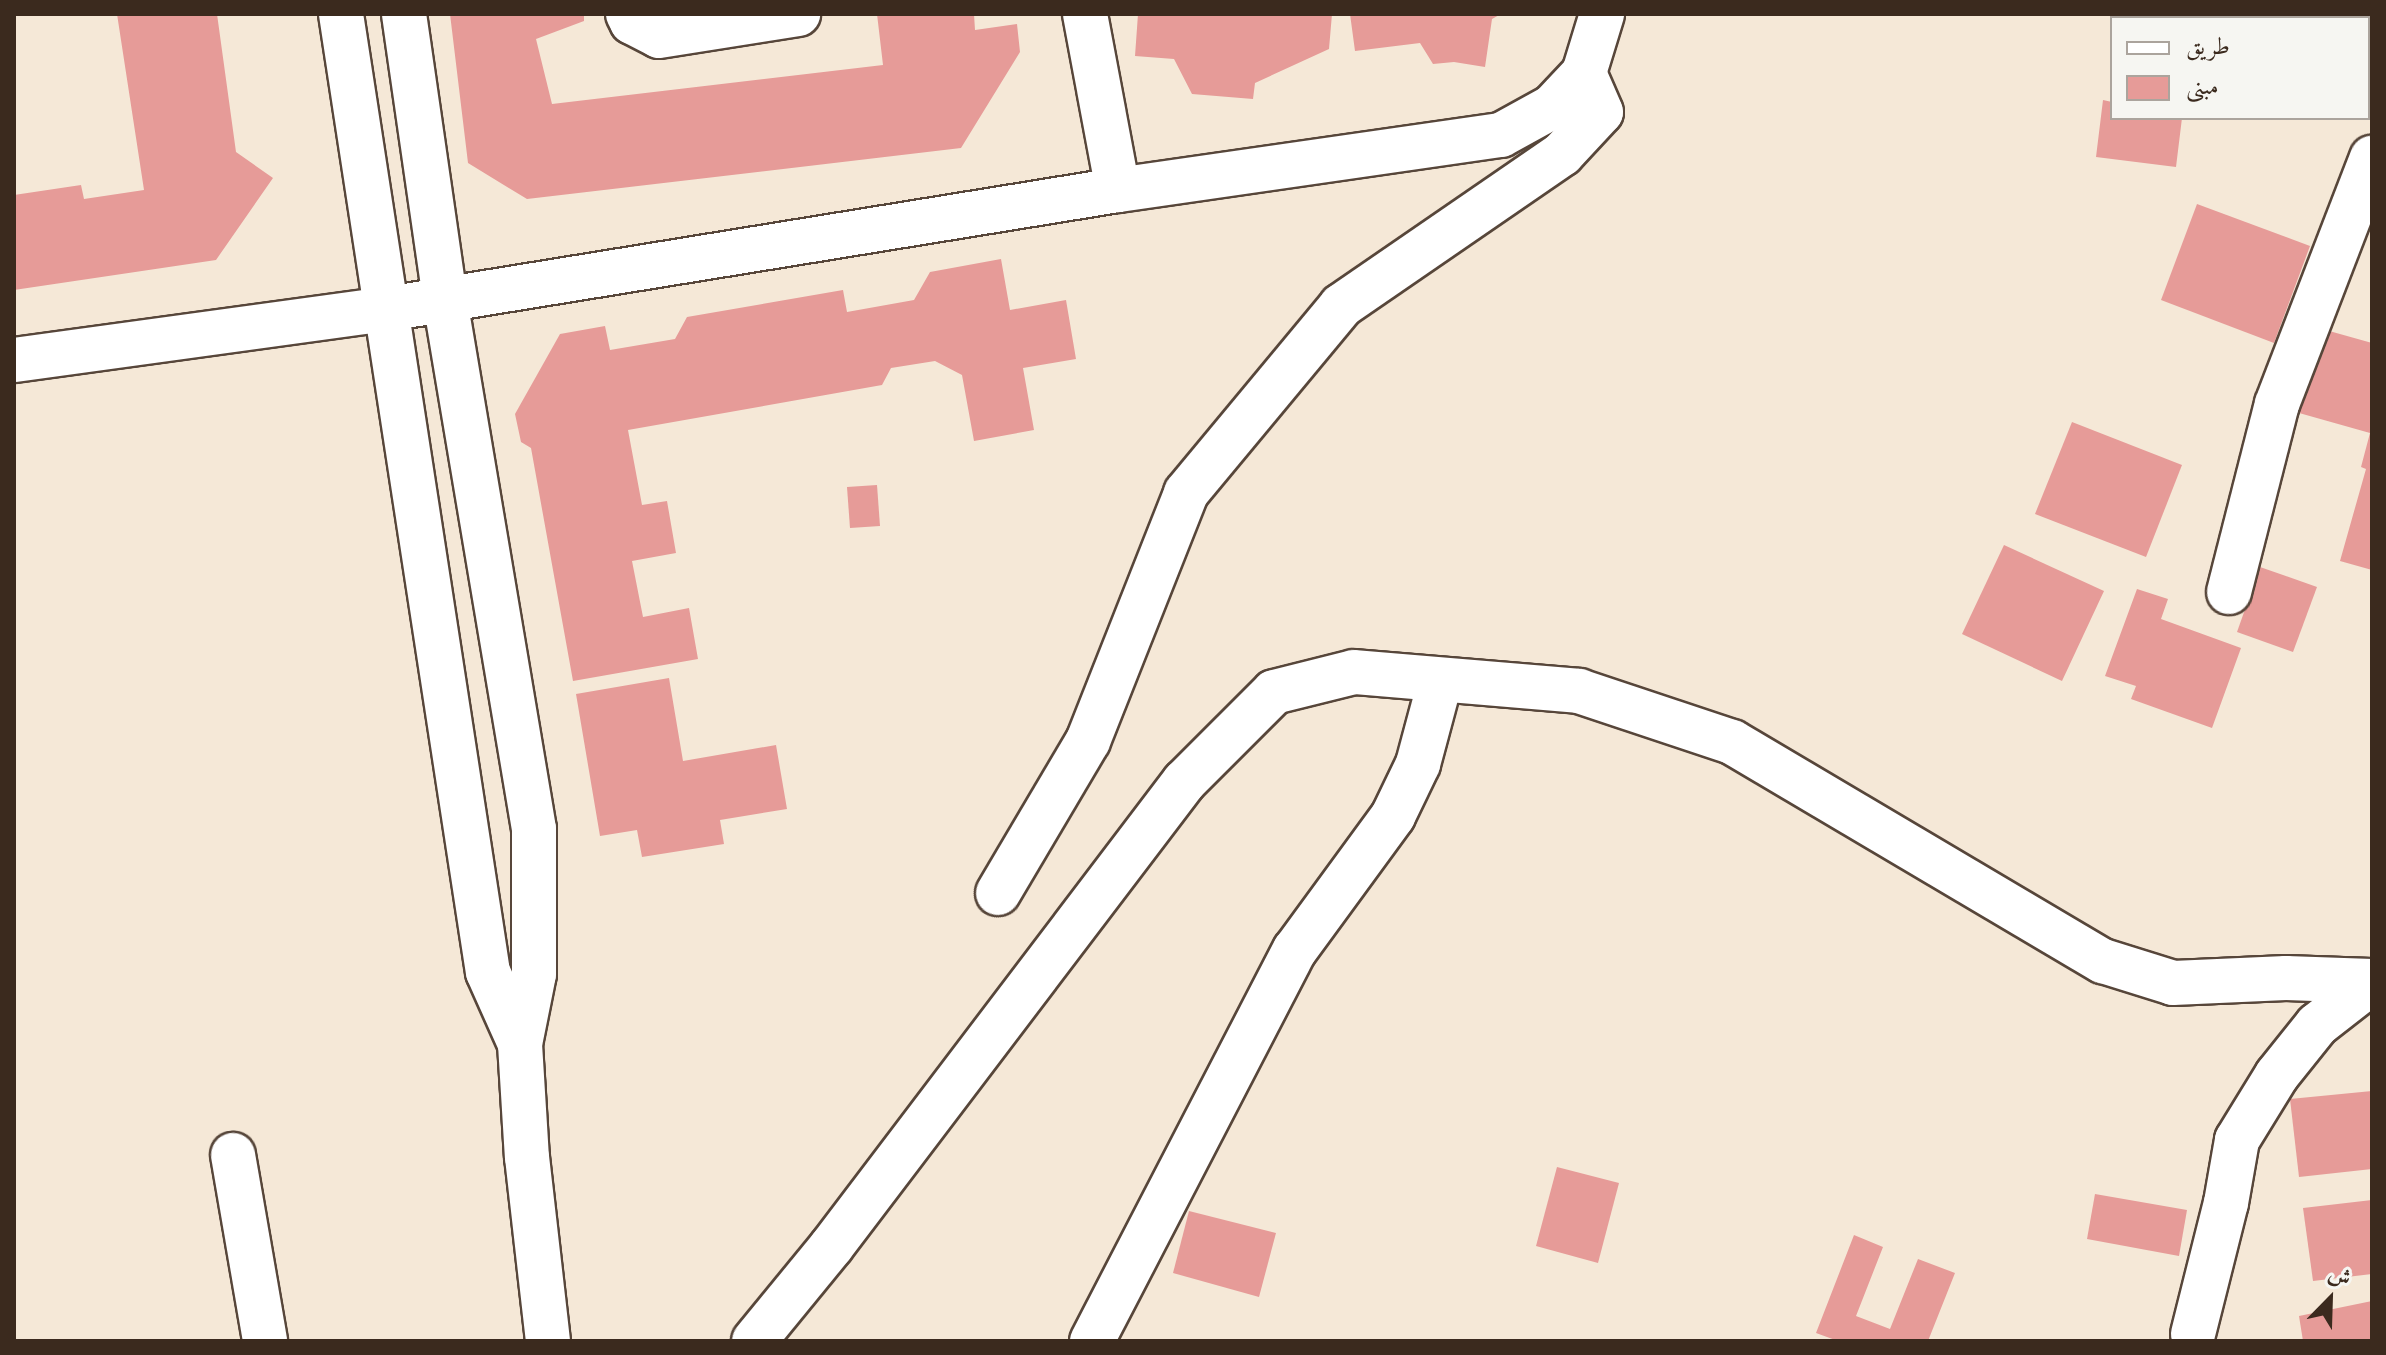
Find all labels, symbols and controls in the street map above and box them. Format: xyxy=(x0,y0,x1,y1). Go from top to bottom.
legend xyxy=(2110,16,2370,120)
text: طريق xyxy=(2186,36,2230,60)
text: مبنى xyxy=(2186,76,2219,100)
north arrow xyxy=(2290,1259,2370,1339)
text: ش xyxy=(2325,1263,2354,1291)

